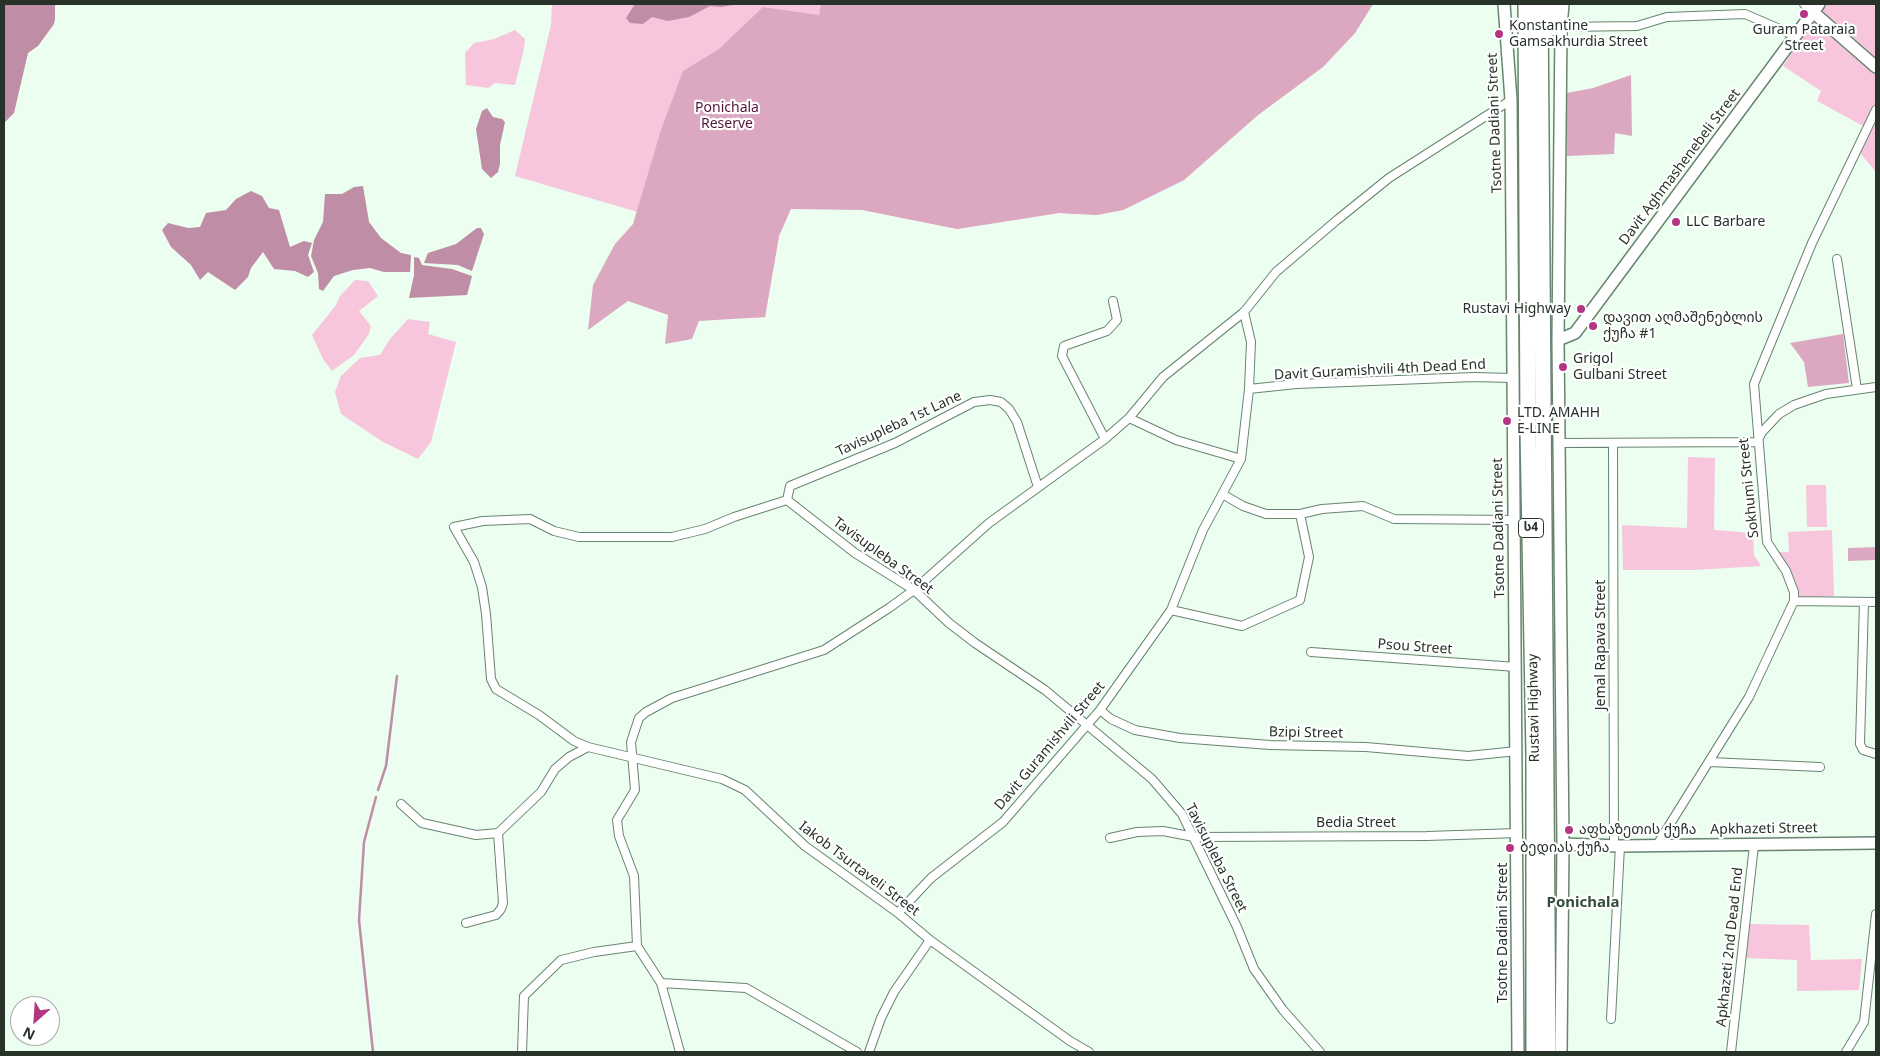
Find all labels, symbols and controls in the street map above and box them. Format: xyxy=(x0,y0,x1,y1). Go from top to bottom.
marker: Guram Pataraia Street xyxy=(1798,8,1810,20)
place label: Konstantine Gamsakhurdia Street xyxy=(1509,18,1648,50)
place label: Guram Pataraia Street xyxy=(1753,22,1855,54)
marker: Konstantine Gamsakhurdia Street xyxy=(1493,28,1505,40)
street label: Tsotne Dadiani Street xyxy=(1484,52,1506,194)
street label: Davit Aghmashenebeli Street xyxy=(1616,86,1744,248)
park label: Ponichala Reserve xyxy=(695,100,759,132)
place label: LLC Barbare xyxy=(1686,214,1765,230)
marker: LLC Barbare xyxy=(1670,216,1682,228)
place label: Rustavi Highway xyxy=(1462,301,1571,317)
marker: Rustavi Highway xyxy=(1575,303,1587,315)
place label: დავით აღმაშენებლის ქუჩა #1 xyxy=(1603,310,1763,342)
marker: დავით აღმაშენებლის ქუჩა #1 xyxy=(1587,320,1599,332)
place label: Grigol Gulbani Street xyxy=(1573,351,1667,384)
street label: Davit Guramishvili 4th Dead End xyxy=(1274,356,1486,384)
marker: Grigol Gulbani Street xyxy=(1557,361,1569,373)
street label: Tavisupleba 1st Lane xyxy=(834,388,964,460)
place label: LTD. AMAHH E-LINE xyxy=(1517,405,1600,438)
marker: LTD. AMAHH E-LINE xyxy=(1501,415,1513,427)
street label: Sokhumi Street xyxy=(1735,437,1763,539)
street label: Tsotne Dadiani Street xyxy=(1489,458,1509,598)
street label: Tavisupleba Street xyxy=(830,514,936,598)
road number: ს4 xyxy=(1518,518,1544,538)
street label: Jemal Rapava Street xyxy=(1593,580,1609,710)
street label: Psou Street xyxy=(1377,636,1453,658)
street label: Rustavi Highway xyxy=(1525,654,1543,762)
street label: Davit Guramishvili Street xyxy=(991,678,1109,814)
street label: Bzipi Street xyxy=(1269,724,1343,742)
street label: Tavisupleba Street xyxy=(1181,801,1251,915)
street label: Bedia Street xyxy=(1316,815,1396,831)
street label: Iakob Tsurtaveli Street xyxy=(795,818,923,920)
street label: Apkhazeti Street xyxy=(1710,820,1818,838)
place label: აფხაზეთის ქუჩა xyxy=(1579,822,1697,838)
marker: აფხაზეთის ქუჩა xyxy=(1563,824,1575,836)
place label: ბედიას ქუჩა xyxy=(1520,840,1609,856)
marker: ბედიას ქუჩა xyxy=(1504,842,1516,854)
street label: Tsotne Dadiani Street xyxy=(1495,863,1511,1003)
street label: Apkhazeti 2nd Dead End xyxy=(1713,866,1747,1028)
district label: Ponichala xyxy=(1547,894,1619,912)
north arrow xyxy=(10,996,60,1046)
text: N xyxy=(19,1023,38,1045)

